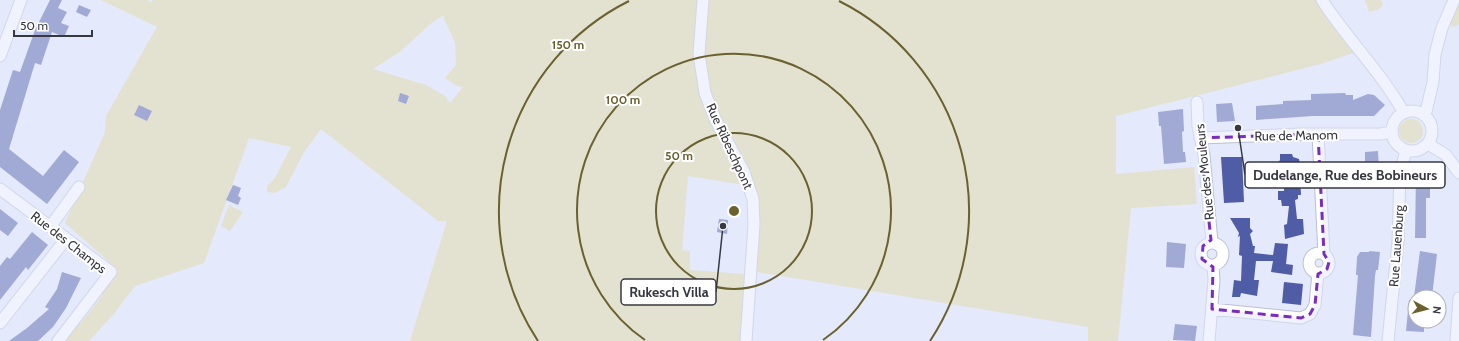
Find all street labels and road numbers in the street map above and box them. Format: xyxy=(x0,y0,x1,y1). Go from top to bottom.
street label: Rue Ribeschpont xyxy=(703,101,757,192)
street label: Rue des Mouleurs xyxy=(1191,123,1217,221)
street label: Rue de Manom xyxy=(1254,126,1338,144)
street label: Rue Lauenburg xyxy=(1385,204,1407,288)
street label: Rue des Champs xyxy=(28,208,110,277)

